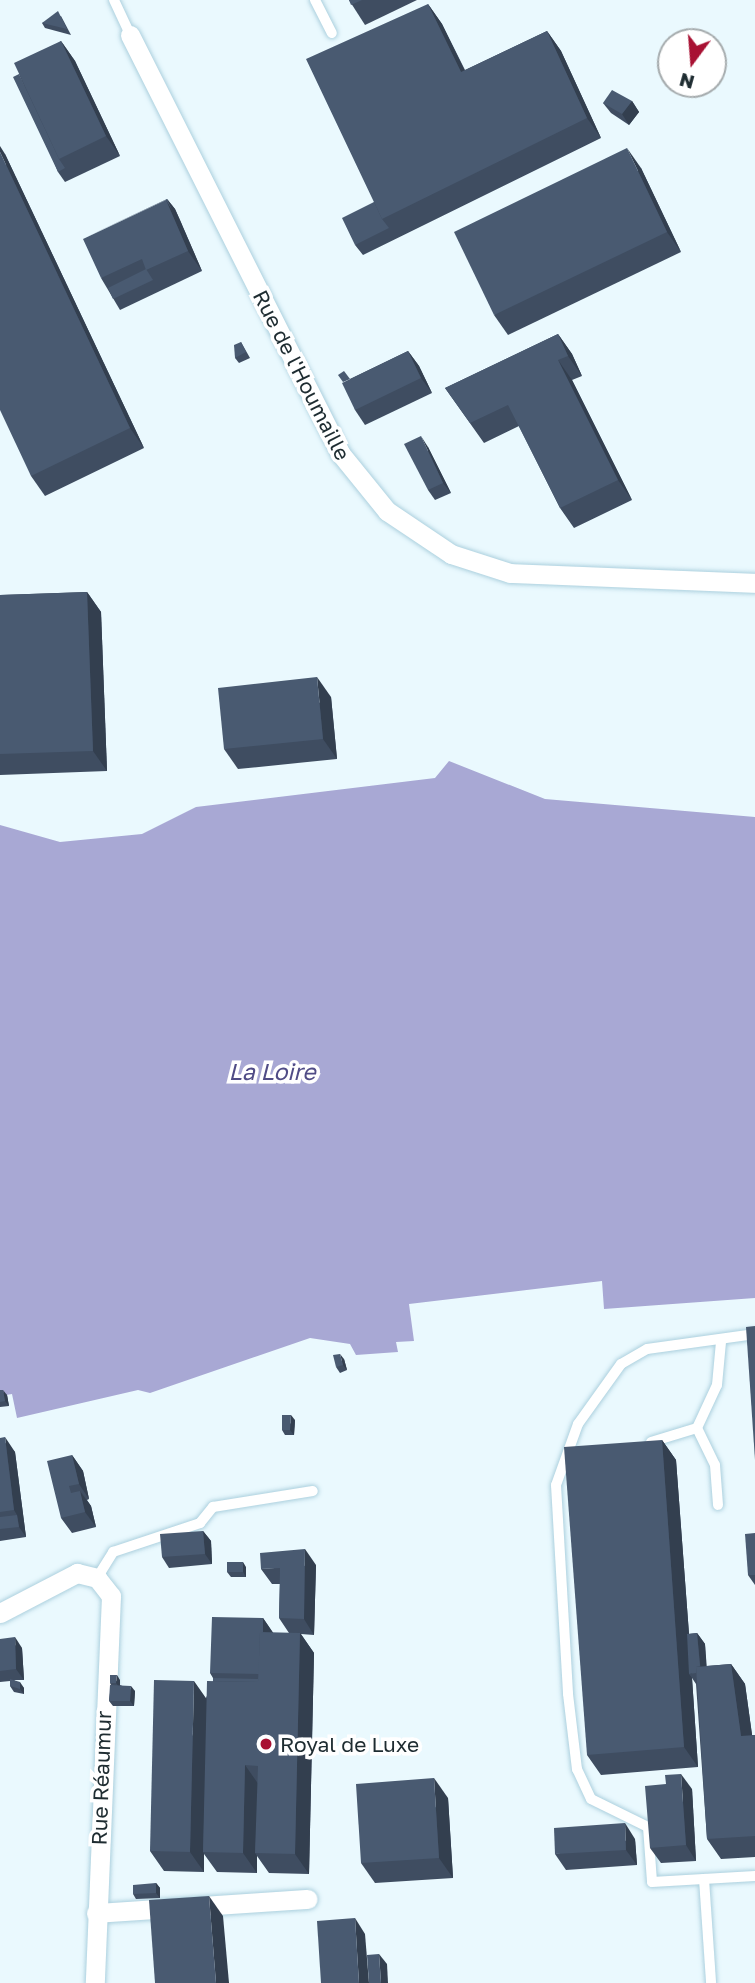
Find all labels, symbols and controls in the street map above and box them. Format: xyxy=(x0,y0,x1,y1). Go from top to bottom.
north arrow xyxy=(657,28,727,98)
text: N xyxy=(677,69,697,95)
street label: Rue de l'Houmaille xyxy=(248,286,356,464)
water label: La Loire xyxy=(228,1057,316,1085)
street label: Rue Réaumur xyxy=(86,1710,116,1846)
place label: Royal de Luxe xyxy=(280,1731,419,1757)
marker: Royal de Luxe xyxy=(258,1736,274,1752)

